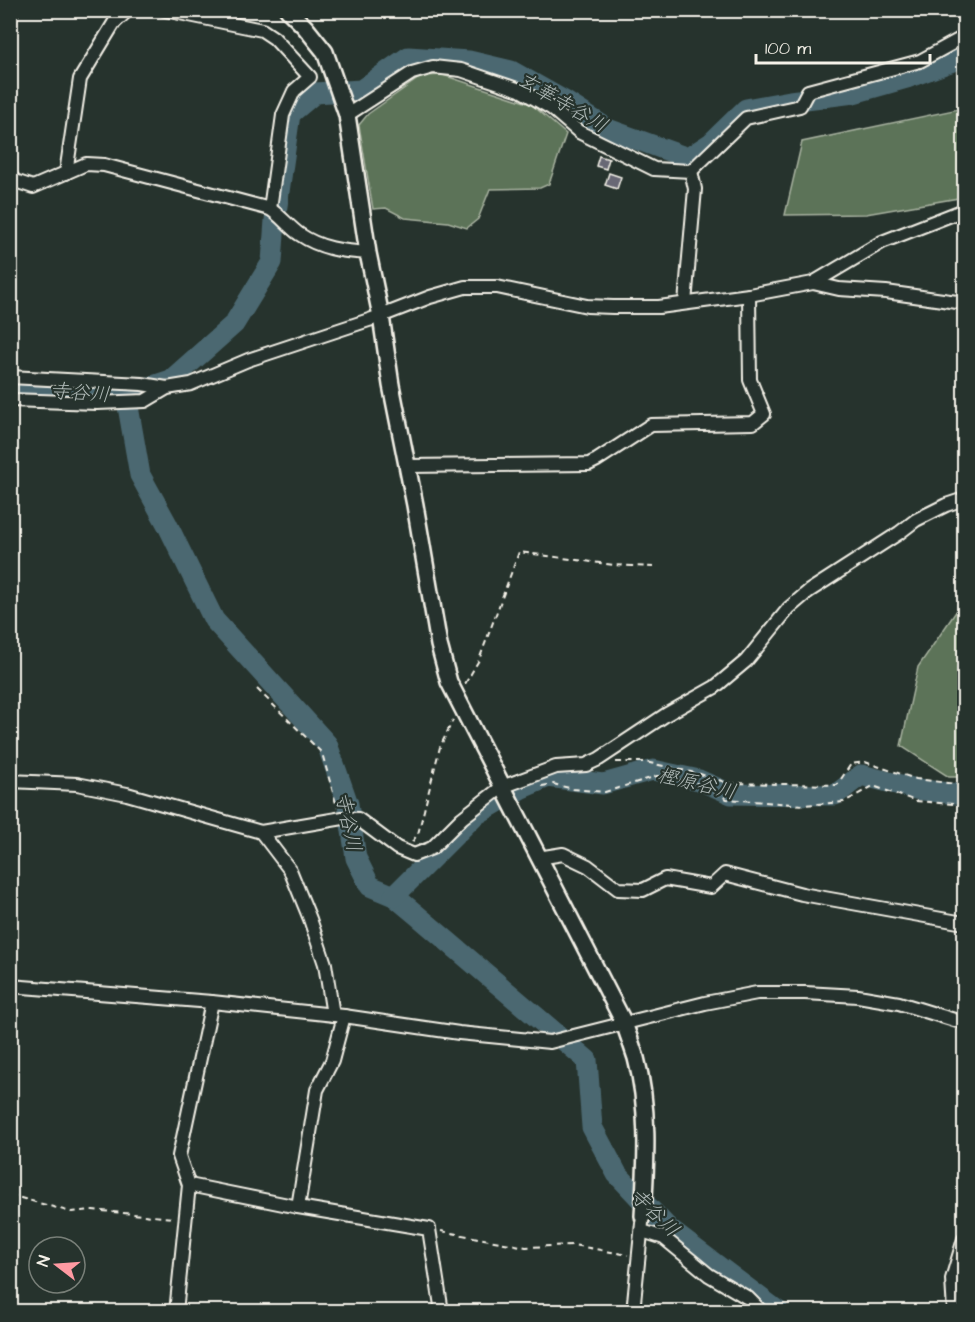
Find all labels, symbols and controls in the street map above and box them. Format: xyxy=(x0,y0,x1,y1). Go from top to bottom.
scale bar xyxy=(756,27,930,65)
text: 100 m xyxy=(765,36,811,61)
water label: 玄華寺谷川 xyxy=(512,66,613,140)
water label: 寺谷川 xyxy=(49,377,111,409)
water label: 樫原谷川 xyxy=(655,761,739,807)
water label: 寺谷川 xyxy=(328,790,368,854)
water label: 寺谷川 xyxy=(623,1182,686,1244)
north arrow xyxy=(27,1235,87,1295)
text: N xyxy=(32,1253,56,1269)

